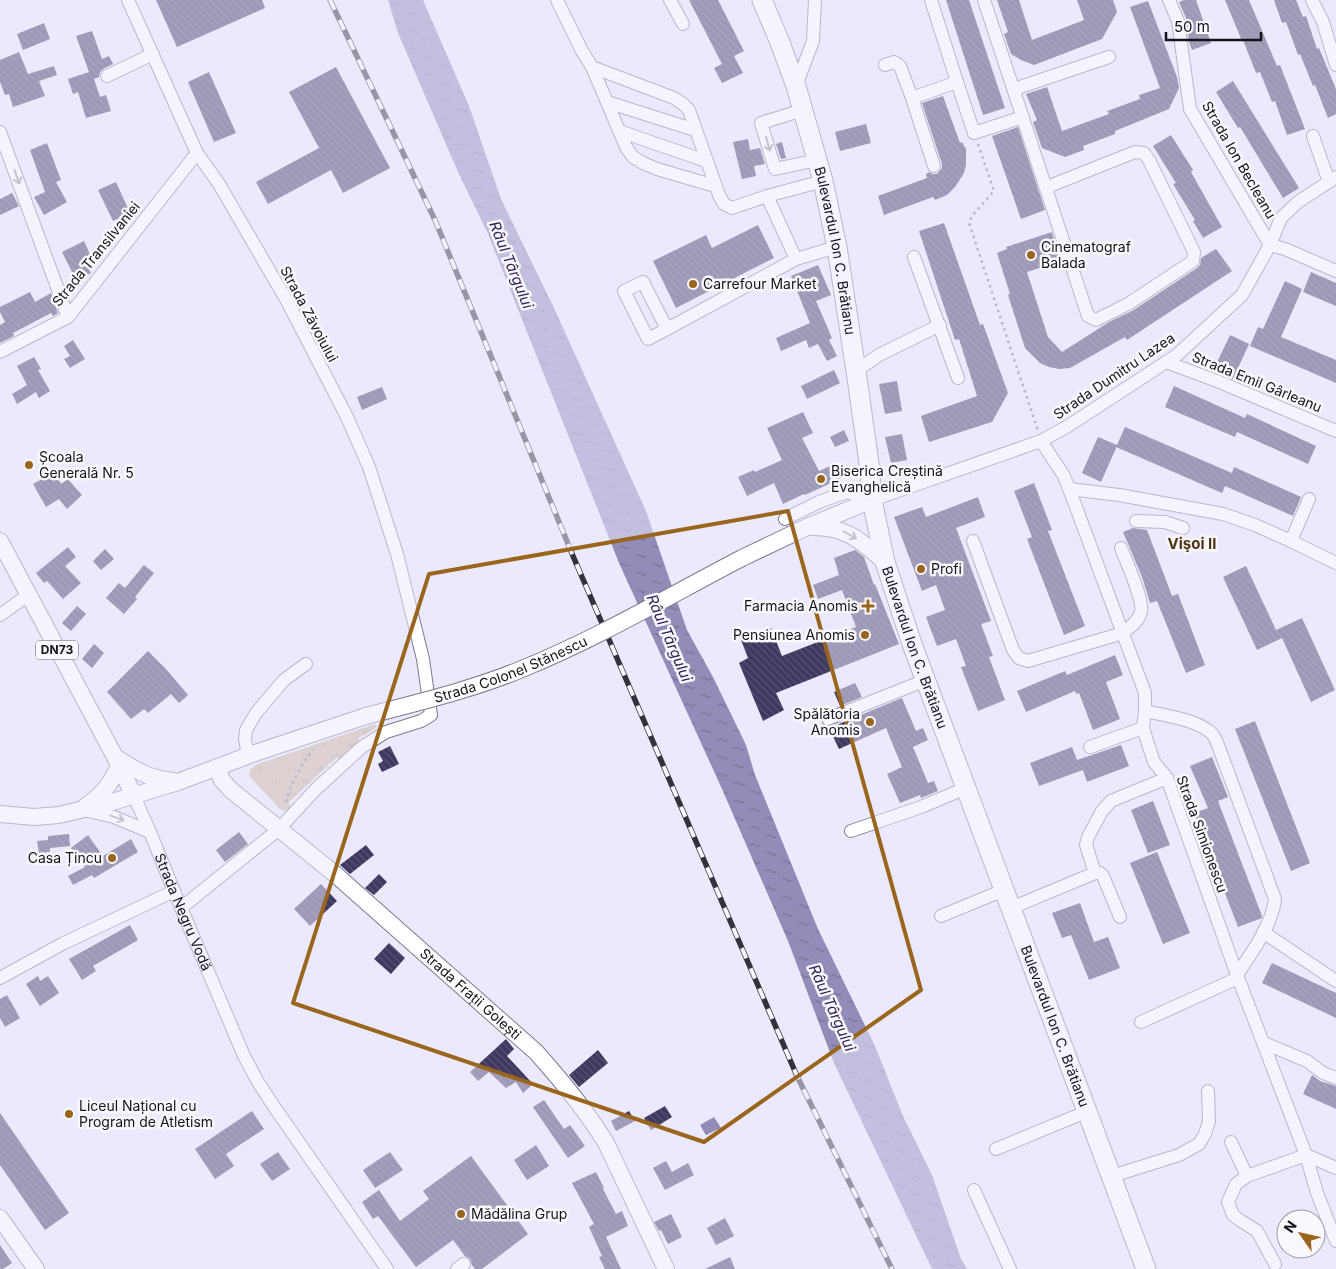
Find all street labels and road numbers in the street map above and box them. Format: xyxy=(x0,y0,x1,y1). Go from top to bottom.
street label: Strada Ion Becleanu xyxy=(1199,98,1280,222)
street label: Bulevardul Ion C. Brătianu xyxy=(811,164,859,336)
street label: Strada Transilvaniei xyxy=(48,198,143,309)
street label: Strada Zăvoiului xyxy=(277,263,342,365)
street label: Strada Dumitru Lazea xyxy=(1050,329,1178,423)
street label: Strada Emil Gârleanu xyxy=(1190,348,1325,415)
street label: Bulevardul Ion C. Brătianu xyxy=(879,564,952,731)
street label: Strada Colonel Stănescu xyxy=(432,632,590,706)
road number: DN73 xyxy=(36,640,78,660)
street label: Strada Simionescu xyxy=(1173,773,1232,895)
street label: Strada Negru Vodă xyxy=(152,851,216,973)
street label: Bulevardul Ion C. Brătianu xyxy=(1018,943,1094,1109)
street label: Strada Frații Golești xyxy=(417,944,525,1043)

